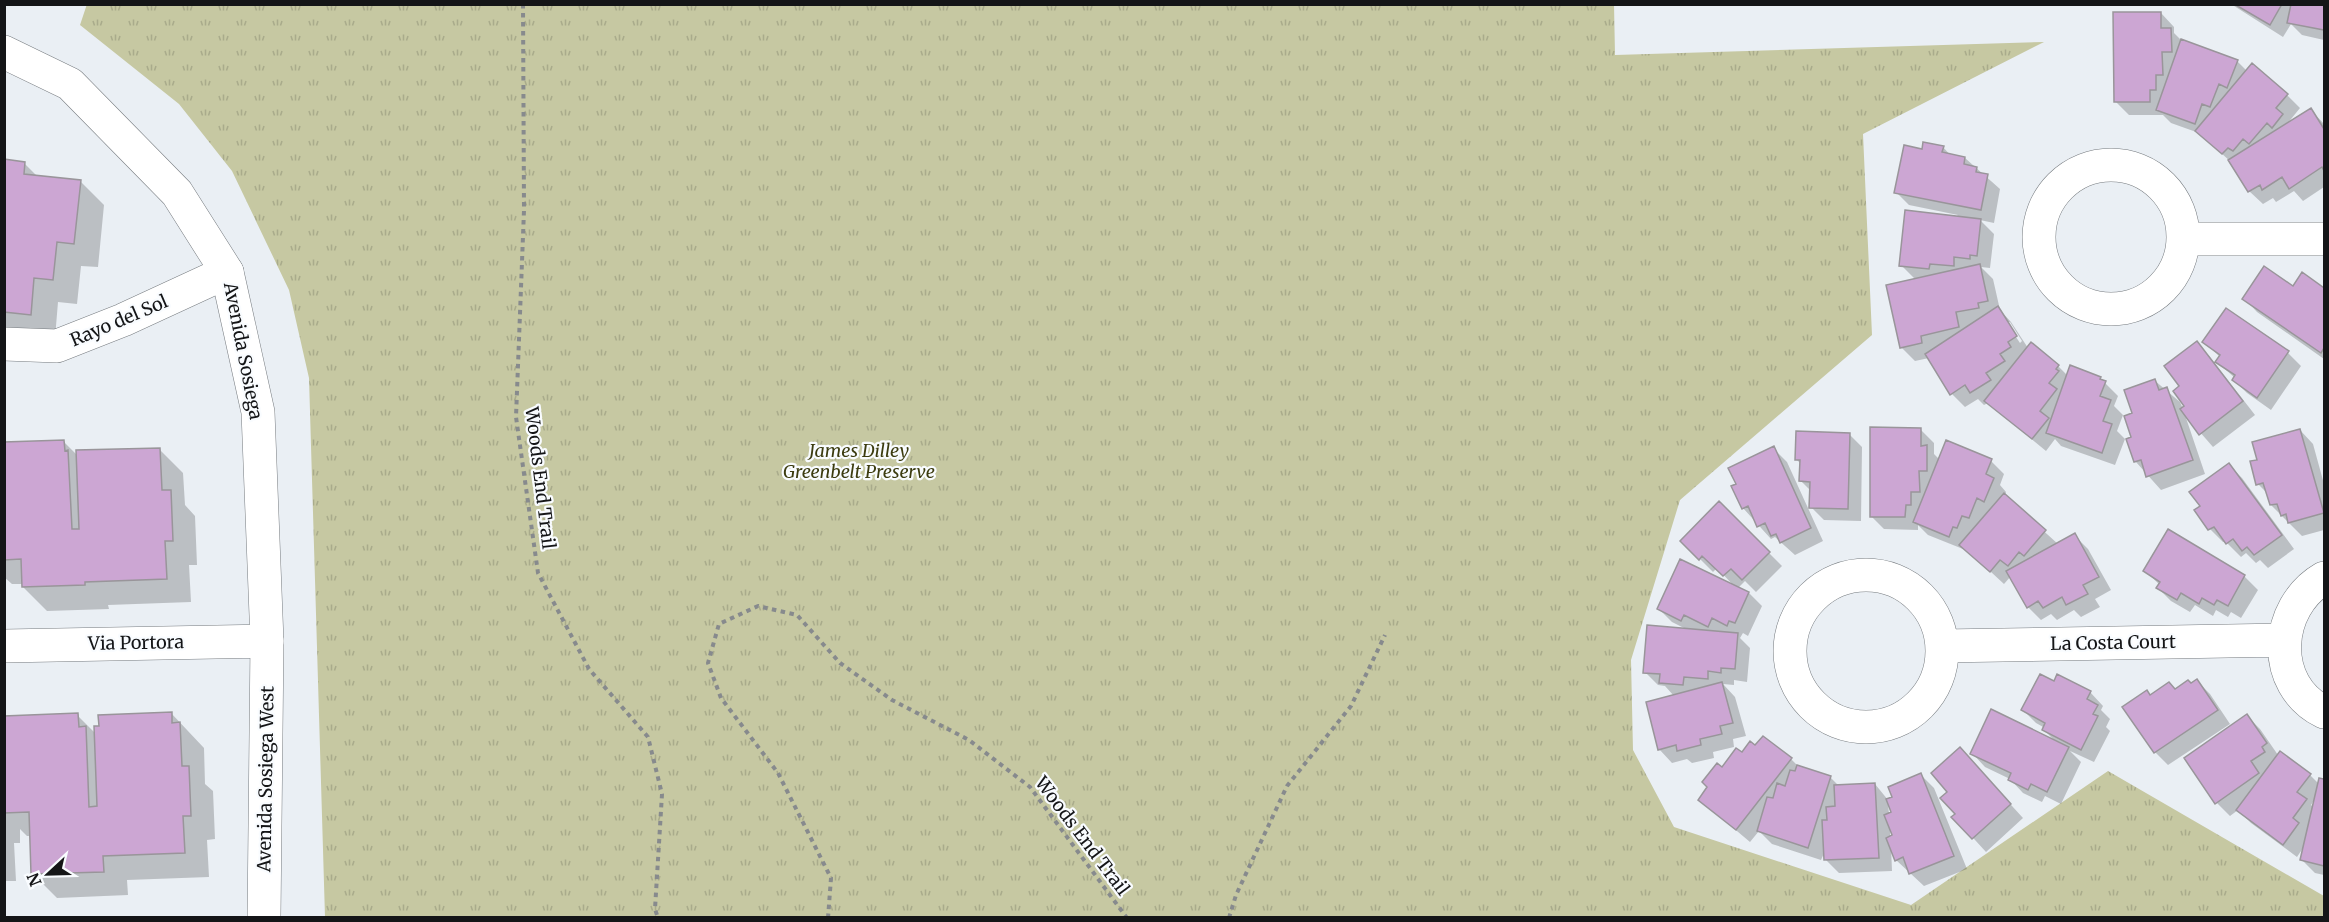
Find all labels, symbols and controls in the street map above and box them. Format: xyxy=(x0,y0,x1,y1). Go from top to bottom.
street label: Avenida Sosiega xyxy=(219,279,268,422)
street label: Rayo del Sol xyxy=(66,289,172,351)
street label: Woods End Trail xyxy=(520,405,561,551)
park label: James Dilley Greenbelt Preserve xyxy=(783,439,935,483)
street label: Via Portora xyxy=(87,630,185,655)
street label: La Costa Court xyxy=(2050,630,2176,655)
street label: Avenida Sosiega West xyxy=(252,686,279,873)
street label: Woods End Trail xyxy=(1030,771,1135,900)
north arrow xyxy=(18,844,78,904)
text: N xyxy=(22,870,46,889)

